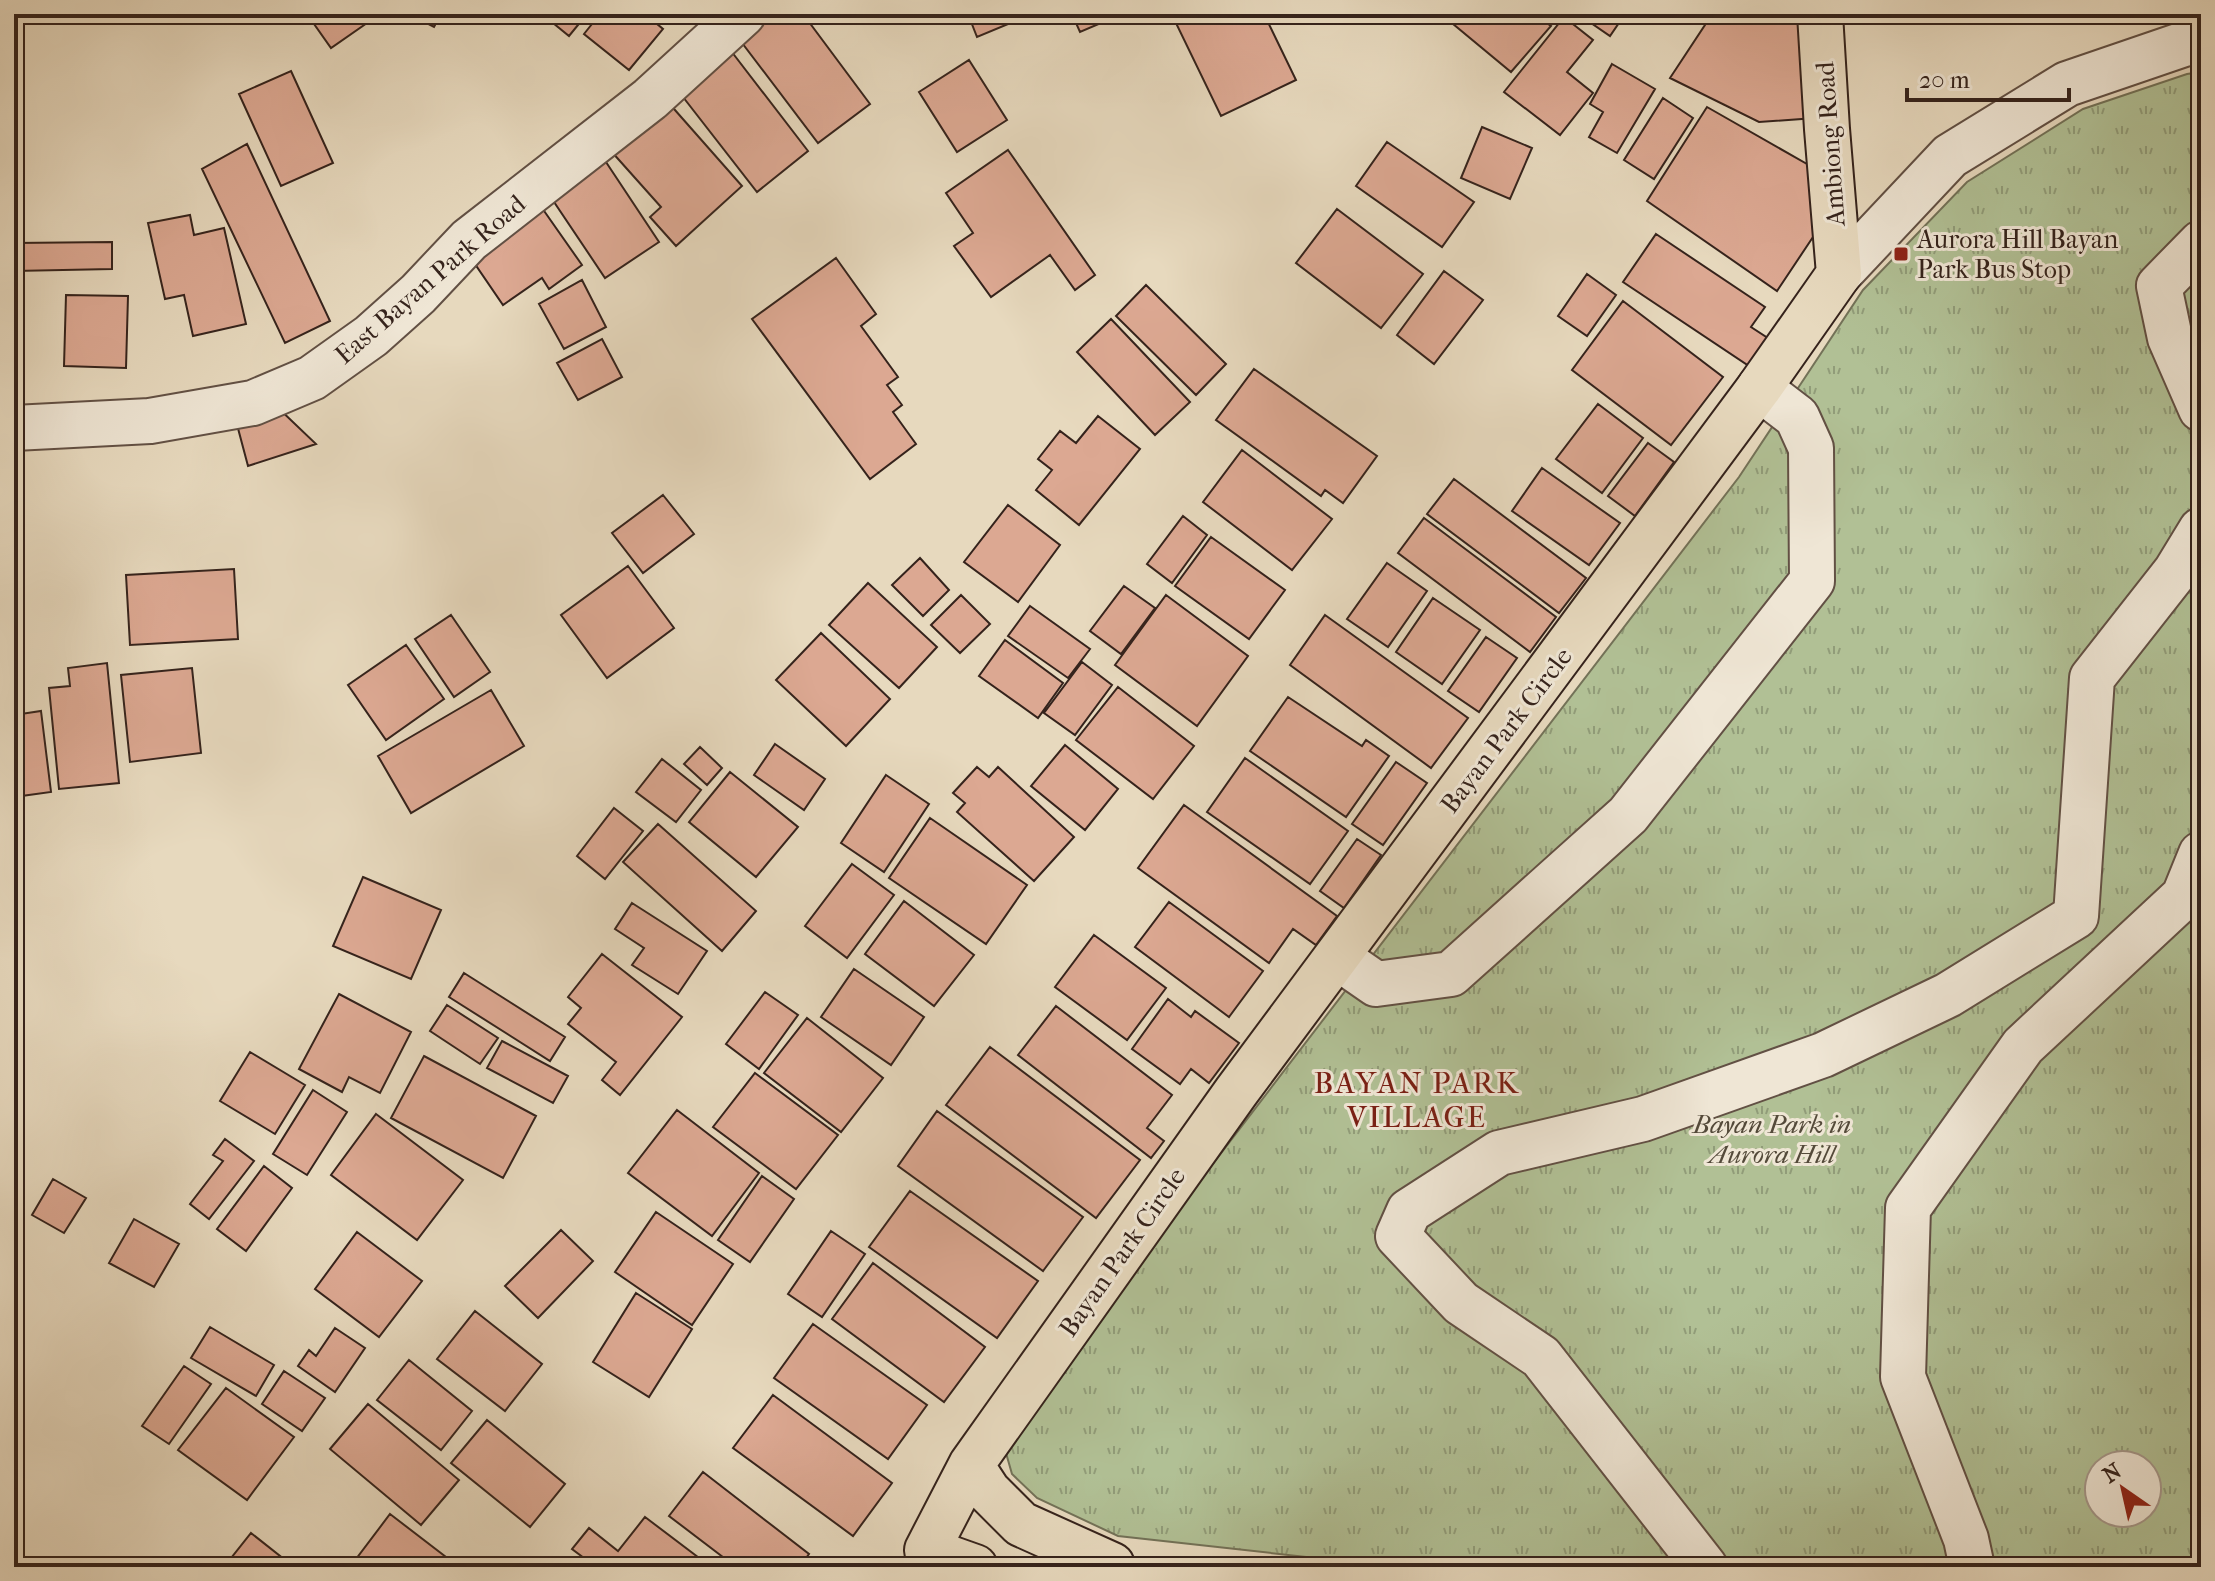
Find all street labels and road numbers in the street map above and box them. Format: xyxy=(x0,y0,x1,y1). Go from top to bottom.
street label: Ambiong Road xyxy=(1809,60,1852,228)
street label: East Bayan Park Road xyxy=(329,188,533,371)
street label: Bayan Park Circle xyxy=(1434,641,1579,819)
street label: Bayan Park Circle xyxy=(1053,1162,1192,1343)

